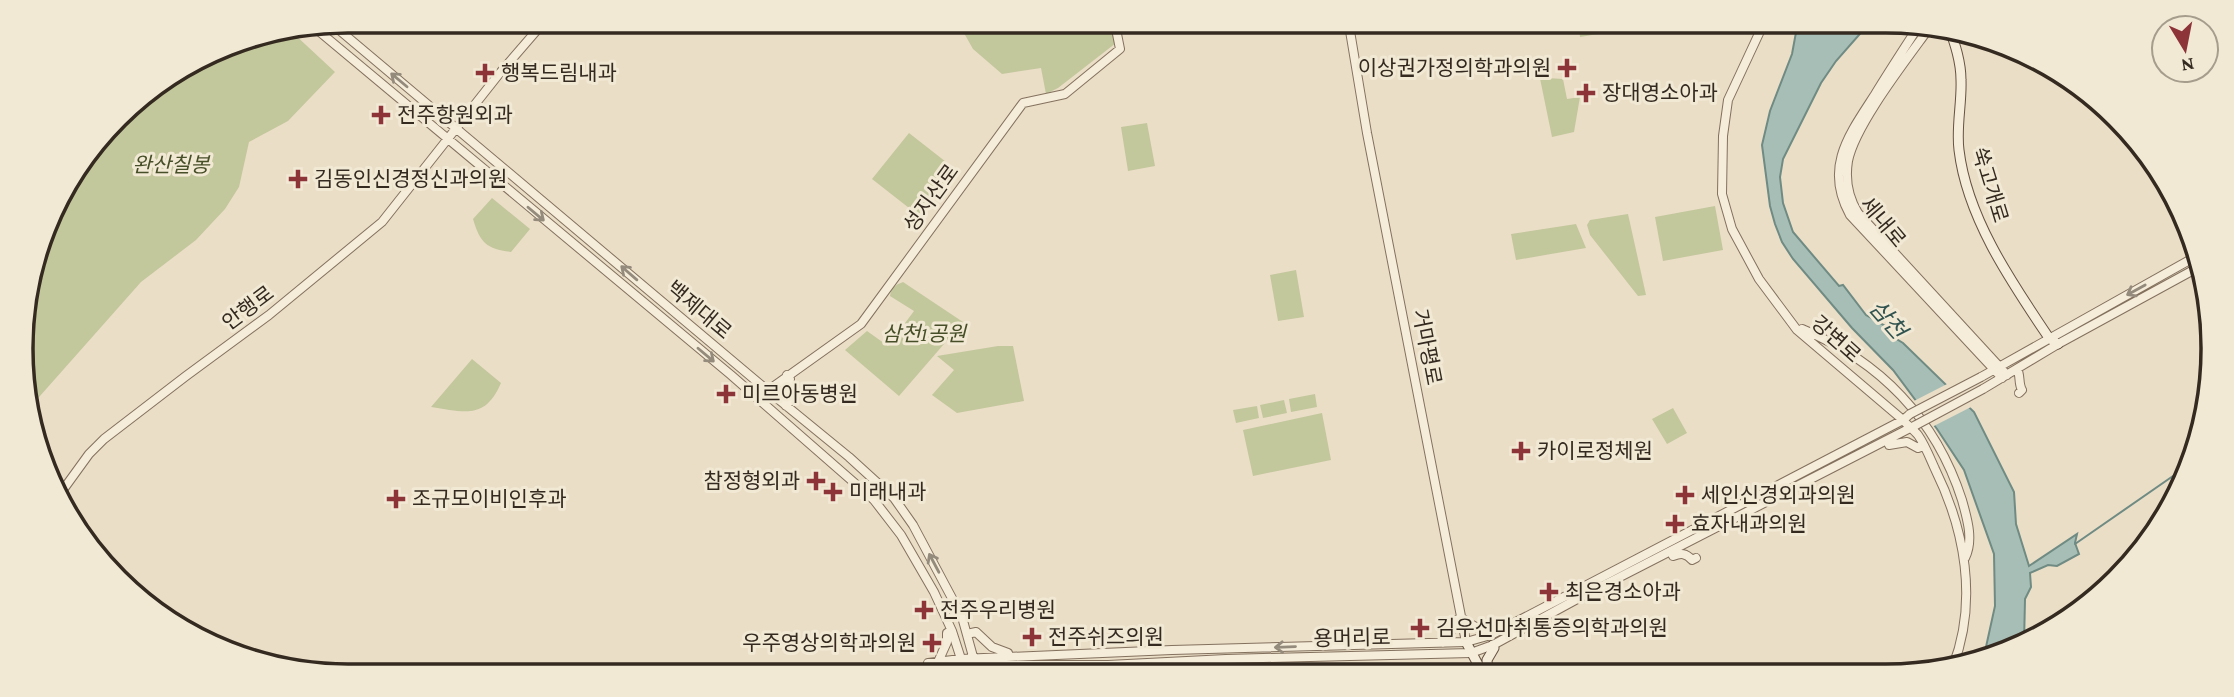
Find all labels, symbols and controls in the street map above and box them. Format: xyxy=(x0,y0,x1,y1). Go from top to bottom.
north arrow xyxy=(2150,14,2220,84)
text: N xyxy=(2180,54,2196,77)
place label: 이상권가정의학과의원 xyxy=(1358,56,1551,80)
marker: 이상권가정의학과의원 xyxy=(1557,58,1577,78)
place label: 행복드림내과 xyxy=(501,61,617,85)
marker: 행복드림내과 xyxy=(475,63,495,83)
one-way arrow xyxy=(390,72,408,87)
place label: 장대영소아과 xyxy=(1602,81,1718,105)
marker: 장대영소아과 xyxy=(1576,83,1596,103)
place label: 전주항원외과 xyxy=(397,103,513,127)
marker: 전주항원외과 xyxy=(371,105,391,125)
street label: 쑥고개로 xyxy=(1967,145,2013,225)
park label: 완산칠봉 xyxy=(132,153,211,177)
street label: 성지산로 xyxy=(899,160,963,236)
place label: 김동인신경정신과의원 xyxy=(314,167,507,191)
marker: 김동인신경정신과의원 xyxy=(288,169,308,189)
street label: 세내로 xyxy=(1855,192,1911,252)
one-way arrow xyxy=(527,206,545,222)
one-way arrow xyxy=(621,265,639,281)
street label: 백제대로 xyxy=(662,276,736,344)
street label: 안행로 xyxy=(218,281,278,335)
one-way arrow xyxy=(2126,283,2146,297)
water label: 삼천 xyxy=(1864,294,1914,346)
street label: 거마평로 xyxy=(1408,307,1446,387)
street label: 강변로 xyxy=(1806,311,1866,367)
park label: 삼천1공원 xyxy=(882,322,968,346)
one-way arrow xyxy=(697,347,715,362)
place label: 미르아동병원 xyxy=(742,382,858,406)
marker: 미르아동병원 xyxy=(716,384,736,404)
place label: 카이로정체원 xyxy=(1537,439,1653,463)
marker: 카이로정체원 xyxy=(1511,441,1531,461)
place label: 참정형외과 xyxy=(703,469,800,493)
marker: 참정형외과 xyxy=(806,471,826,491)
place label: 미래내과 xyxy=(849,480,926,504)
marker: 미래내과 xyxy=(823,482,843,502)
place label: 세인신경외과의원 xyxy=(1701,483,1856,507)
marker: 세인신경외과의원 xyxy=(1675,485,1695,505)
place label: 조규모이비인후과 xyxy=(412,487,567,511)
marker: 조규모이비인후과 xyxy=(386,489,406,509)
place label: 효자내과의원 xyxy=(1691,512,1807,536)
marker: 효자내과의원 xyxy=(1665,514,1685,534)
one-way arrow xyxy=(927,553,940,574)
place label: 최은경소아과 xyxy=(1565,580,1681,604)
marker: 최은경소아과 xyxy=(1539,582,1559,602)
place label: 전주우리병원 xyxy=(940,598,1056,622)
marker: 전주우리병원 xyxy=(914,600,934,620)
place label: 김우선마취통증의학과의원 xyxy=(1436,616,1668,640)
marker: 김우선마취통증의학과의원 xyxy=(1410,618,1430,638)
place label: 전주쉬즈의원 xyxy=(1048,625,1164,649)
street label: 용머리로 xyxy=(1313,625,1391,651)
marker: 전주쉬즈의원 xyxy=(1022,627,1042,647)
place label: 우주영상의학과의원 xyxy=(742,631,916,655)
marker: 우주영상의학과의원 xyxy=(922,633,942,653)
one-way arrow xyxy=(1274,641,1297,654)

